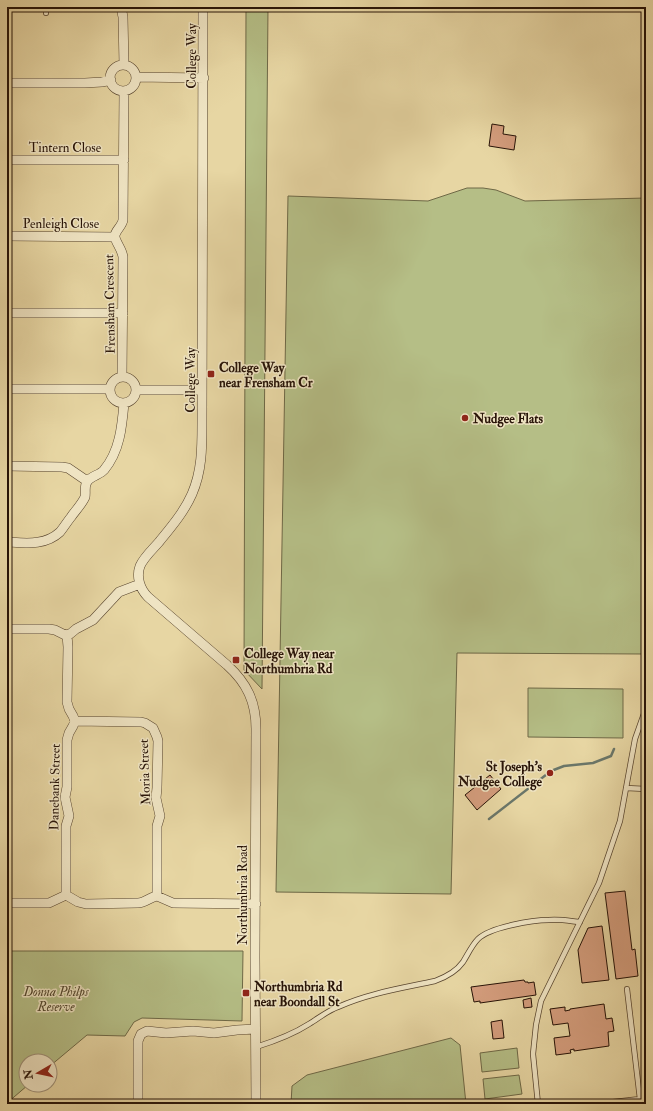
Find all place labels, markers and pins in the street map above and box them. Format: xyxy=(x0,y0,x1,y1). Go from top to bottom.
place label: College Way near Frensham Cr xyxy=(218,360,314,391)
marker: College Way near Frensham Cr xyxy=(206,369,216,379)
place label: Nudgee Flats xyxy=(472,411,544,428)
marker: Nudgee Flats xyxy=(460,413,470,423)
place label: College Way near Northumbria Rd xyxy=(243,646,336,677)
marker: College Way near Northumbria Rd xyxy=(231,655,241,665)
place label: St Joseph's Nudgee College xyxy=(457,759,543,791)
marker: St Joseph's Nudgee College xyxy=(545,768,555,778)
place label: Northumbria Rd near Boondall St xyxy=(253,979,343,1010)
marker: Northumbria Rd near Boondall St xyxy=(241,988,251,998)

